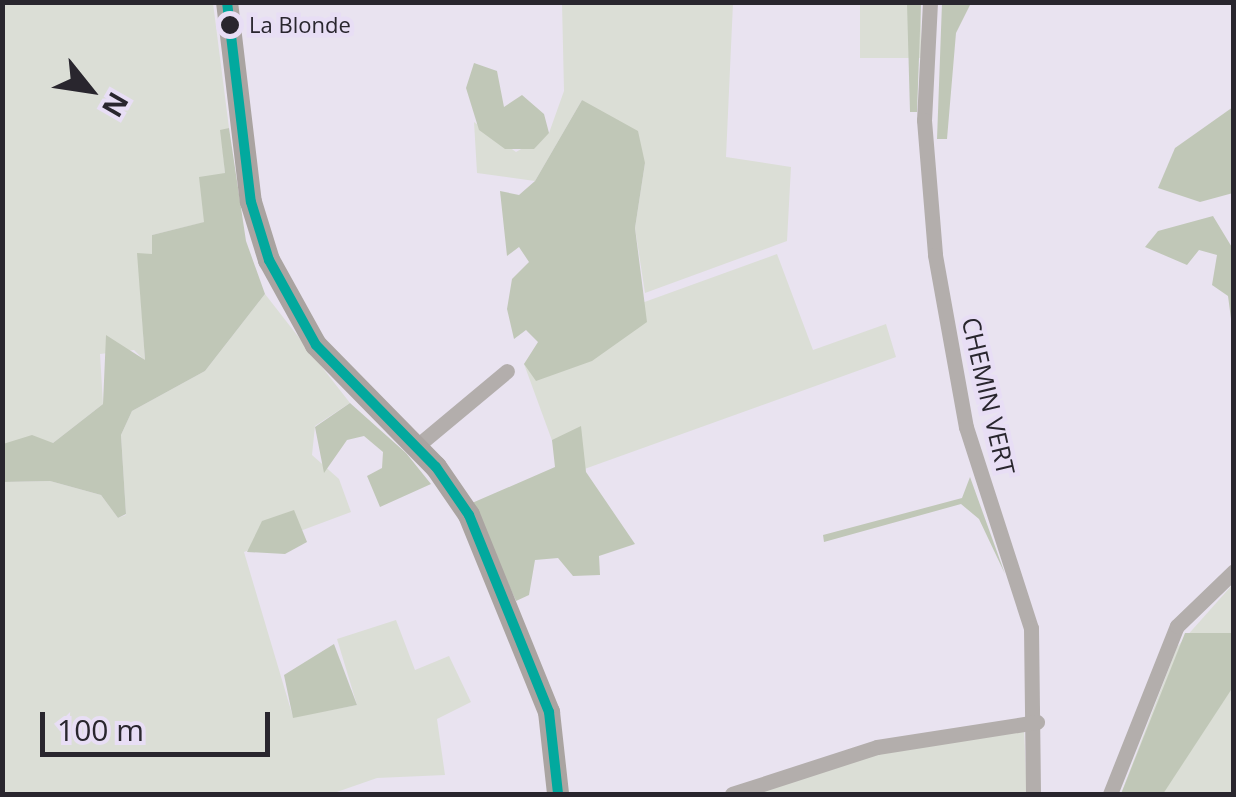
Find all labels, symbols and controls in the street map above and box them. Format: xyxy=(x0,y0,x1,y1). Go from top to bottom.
place label: La Blonde xyxy=(249,12,351,38)
marker: La Blonde xyxy=(220,15,240,35)
north arrow xyxy=(40,40,140,140)
text: N xyxy=(94,86,138,124)
street label: CHEMIN VERT xyxy=(956,314,1022,478)
scale bar xyxy=(45,692,275,754)
text: 100 m xyxy=(57,709,144,750)

